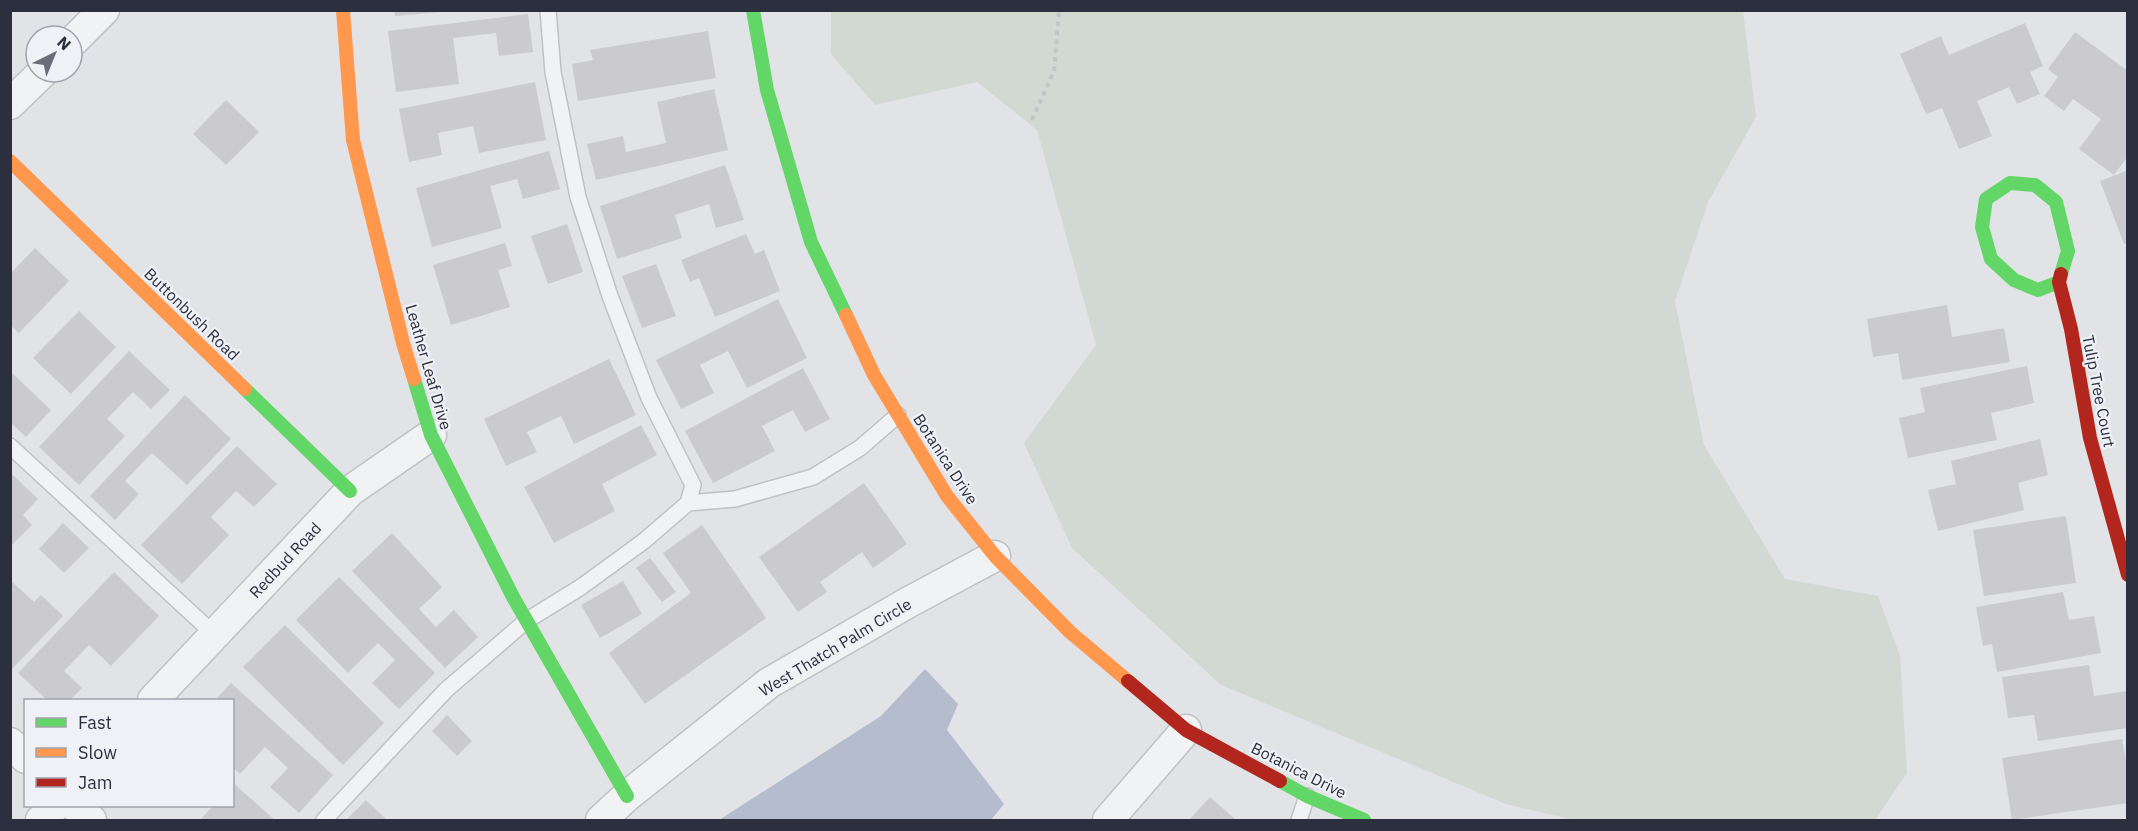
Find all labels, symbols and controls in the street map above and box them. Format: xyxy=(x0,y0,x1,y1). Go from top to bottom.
north arrow xyxy=(24,24,84,84)
text: N xyxy=(53,32,75,54)
street label: Buttonbush Road xyxy=(140,264,244,364)
street label: Leather Leaf Drive xyxy=(402,302,457,432)
street label: Tulip Tree Court xyxy=(2078,333,2120,449)
street label: Botanica Drive xyxy=(909,410,983,508)
street label: Redbud Road xyxy=(245,518,325,602)
street label: West Thatch Palm Circle xyxy=(755,593,915,700)
legend xyxy=(24,699,234,807)
text: Fast xyxy=(78,711,112,734)
street label: Botanica Drive xyxy=(1248,737,1350,803)
text: Slow xyxy=(78,741,117,764)
text: Jam xyxy=(78,771,113,794)

